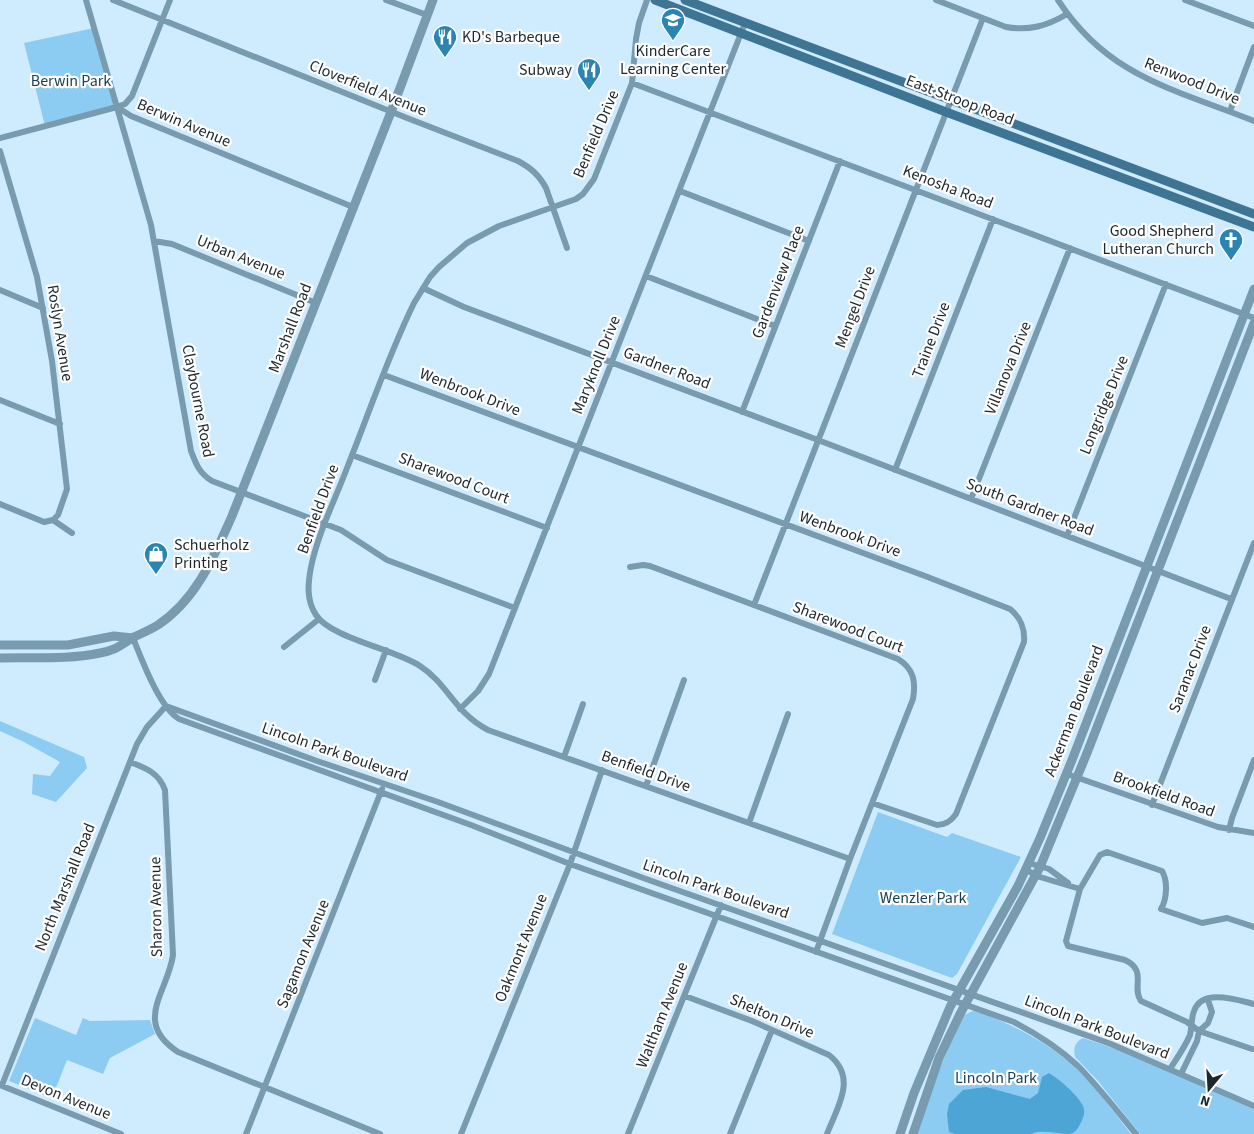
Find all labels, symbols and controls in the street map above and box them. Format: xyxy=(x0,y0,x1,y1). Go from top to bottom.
school or university icon: KinderCare Learning Center xyxy=(660,7,686,41)
restaurant icon: KD's Barbeque xyxy=(432,24,458,58)
place label: KD's Barbeque xyxy=(462,26,560,48)
place label: KinderCare Learning Center xyxy=(620,40,727,80)
street label: Renwood Drive xyxy=(1141,52,1243,110)
street label: Cloverfield Avenue xyxy=(306,54,430,122)
restaurant icon: Subway xyxy=(576,57,602,91)
place label: Subway xyxy=(519,59,573,81)
street label: East Stroop Road xyxy=(903,69,1017,131)
park label: Berwin Park xyxy=(31,70,111,92)
street label: Benfield Drive xyxy=(568,87,624,181)
street label: Berwin Avenue xyxy=(134,93,234,153)
street label: Kenosha Road xyxy=(899,160,997,214)
place label: Good Shepherd Lutheran Church xyxy=(1103,220,1214,260)
street label: Gardenview Place xyxy=(746,222,810,342)
church icon: Good Shepherd Lutheran Church xyxy=(1218,227,1244,261)
street label: Urban Avenue xyxy=(193,229,289,285)
street label: Mengel Drive xyxy=(829,263,881,351)
street label: Marshall Road xyxy=(263,280,317,376)
street label: Roslyn Avenue xyxy=(42,283,78,383)
street label: Traine Drive xyxy=(906,299,956,381)
street label: Maryknoll Drive xyxy=(566,312,626,418)
street label: Villanova Drive xyxy=(979,318,1037,418)
street label: Gardner Road xyxy=(620,341,714,395)
street label: Claybourne Road xyxy=(176,343,220,459)
street label: Longridge Drive xyxy=(1074,352,1134,458)
street label: Wenbrook Drive xyxy=(416,363,524,421)
street label: Sharewood Court xyxy=(395,447,513,509)
street label: Benfield Drive xyxy=(292,461,344,557)
street label: South Gardner Road xyxy=(963,472,1097,542)
street label: Wenbrook Drive xyxy=(796,505,904,563)
place label: Schuerholz Printing xyxy=(174,534,249,574)
shop icon: Schuerholz Printing xyxy=(143,541,169,575)
street label: Sharewood Court xyxy=(789,596,907,658)
street label: Saranac Drive xyxy=(1163,622,1217,716)
street label: Ackerman Boulevard xyxy=(1039,642,1109,780)
street label: Lincoln Park Boulevard xyxy=(259,717,411,787)
street label: Benfield Drive xyxy=(598,745,694,797)
street label: Brookfield Road xyxy=(1110,765,1218,823)
street label: North Marshall Road xyxy=(29,820,101,954)
street label: Lincoln Park Boulevard xyxy=(640,854,792,924)
street label: Sharon Avenue xyxy=(144,856,168,958)
park label: Wenzler Park xyxy=(880,887,966,909)
street label: Oakmont Avenue xyxy=(489,890,553,1006)
street label: Sagamon Avenue xyxy=(271,896,335,1012)
street label: Waltham Avenue xyxy=(631,959,693,1071)
street label: Shelton Drive xyxy=(726,988,818,1044)
street label: Lincoln Park Boulevard xyxy=(1021,989,1173,1065)
north arrow xyxy=(1184,1064,1234,1114)
park label: Lincoln Park xyxy=(955,1067,1037,1089)
street label: Devon Avenue xyxy=(18,1069,114,1125)
text: N xyxy=(1198,1089,1213,1111)

